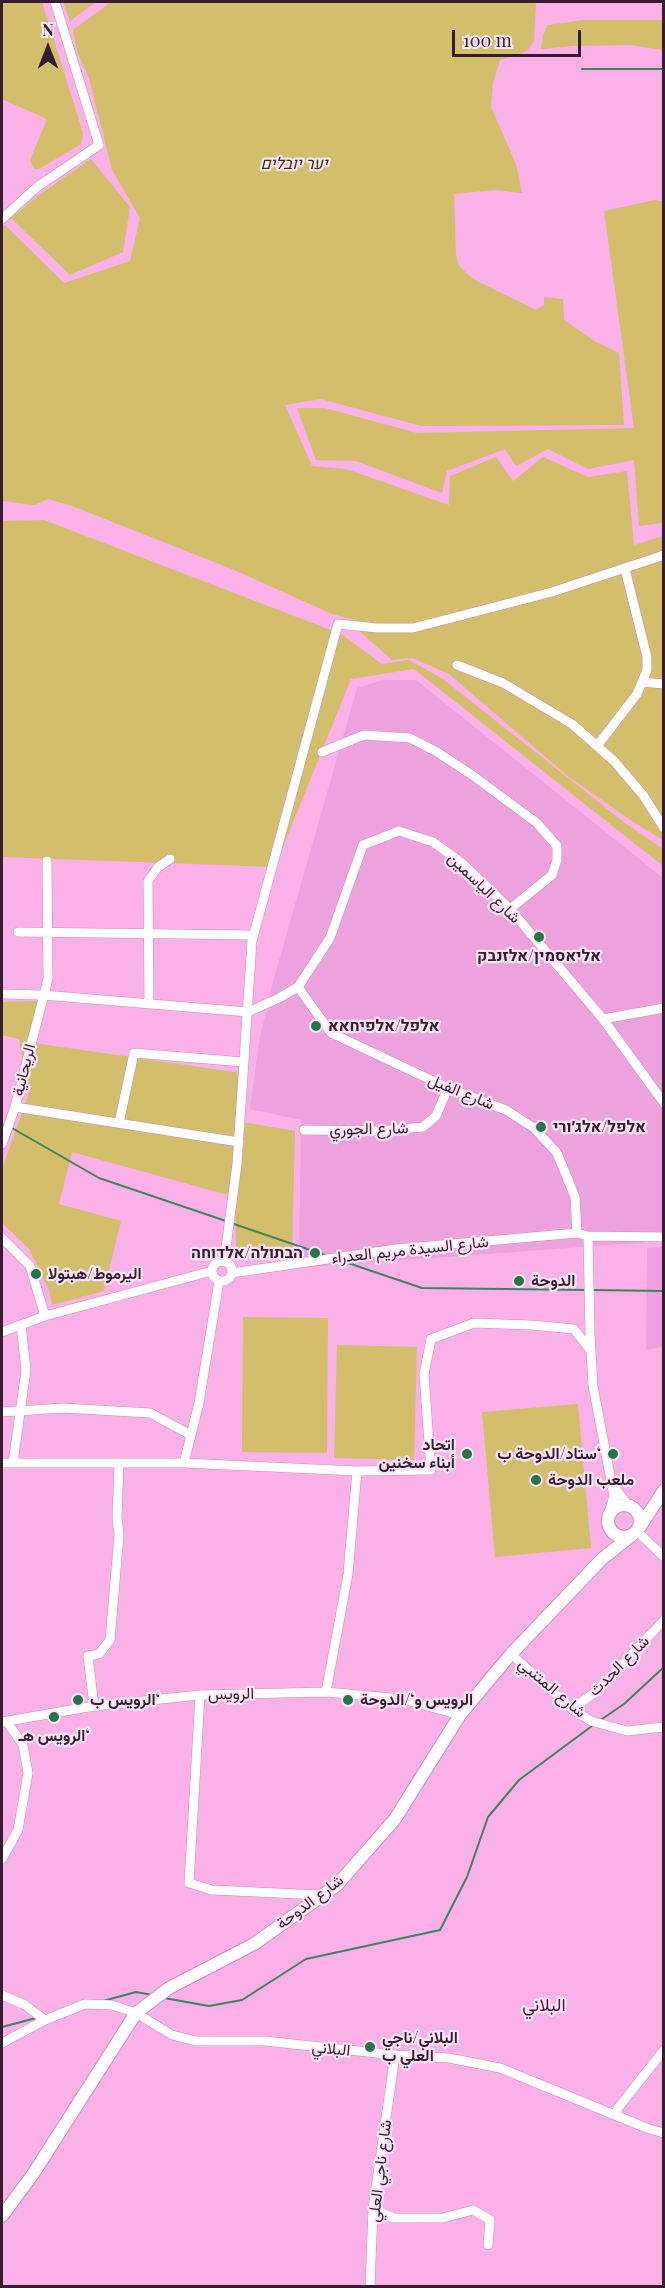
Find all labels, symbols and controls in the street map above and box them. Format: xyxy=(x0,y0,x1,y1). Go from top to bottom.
north arrow xyxy=(18,18,78,78)
scale bar xyxy=(455,18,584,56)
text: N xyxy=(42,19,54,40)
text: 100 m xyxy=(463,28,512,52)
park label: יער יובלים xyxy=(260,154,328,174)
street label: شارع الياسمين xyxy=(443,848,525,928)
marker: אליאסמין/אלזנבק xyxy=(532,930,546,944)
place label: אליאסמין/אלזנבק xyxy=(477,946,601,966)
place label: אלפל/אלפיחאא xyxy=(328,1016,439,1036)
marker: אלפל/אלפיחאא xyxy=(309,1019,323,1033)
street label: الريحانية xyxy=(8,1042,40,1098)
street label: شارع الفيل xyxy=(425,1070,497,1114)
place label: אלפל/אלג׳ורי xyxy=(553,1117,646,1137)
street label: شارع الجوري xyxy=(329,1119,409,1139)
marker: אלפל/אלג׳ורי xyxy=(534,1120,548,1134)
street label: شارع السيدة مريم العدراء xyxy=(330,1232,490,1268)
place label: הבתולה/אלדוחה xyxy=(191,1243,303,1263)
marker: הבתולה/אלדוחה xyxy=(308,1246,322,1260)
place label: اليرموط/هبتولا xyxy=(48,1264,142,1284)
marker: اليرموط/هبتولا xyxy=(29,1267,43,1281)
place label: الدوحة xyxy=(531,1271,575,1291)
marker: الدوحة xyxy=(512,1274,526,1288)
place label: اتحاد أبناء سخنين xyxy=(378,1435,455,1473)
place label: ستاد/الدوحة ب‘ xyxy=(497,1444,601,1464)
marker: اتحاد أبناء سخنين xyxy=(460,1447,474,1461)
marker: ستاد/الدوحة ب‘ xyxy=(606,1447,620,1461)
place label: ملعب الدوحة xyxy=(548,1470,634,1490)
marker: ملعب الدوحة xyxy=(529,1473,543,1487)
street label: شارع الحدث xyxy=(585,1632,653,1700)
street label: شارع المتنبي xyxy=(514,1654,590,1722)
street label: الرويس xyxy=(208,1684,254,1704)
place label: الرويس ب‘ xyxy=(90,1690,160,1710)
place label: الرويس و‘/الدوحة xyxy=(360,1690,473,1710)
marker: الرويس ب‘ xyxy=(71,1693,85,1707)
marker: الرويس و‘/الدوحة xyxy=(341,1693,355,1707)
marker: الرويس هـ‘ xyxy=(47,1710,61,1724)
place label: الرويس هـ‘ xyxy=(18,1726,90,1746)
street label: شارع الدوحة xyxy=(273,1871,347,1933)
district label: البلاني xyxy=(522,1994,566,2016)
place label: البلاني/ناجي العلي ب xyxy=(382,2028,458,2066)
street label: البلاني xyxy=(311,2037,351,2061)
marker: البلاني/ناجي العلي ب xyxy=(363,2040,377,2054)
street label: شارع ناجي العلي xyxy=(364,2119,396,2223)

